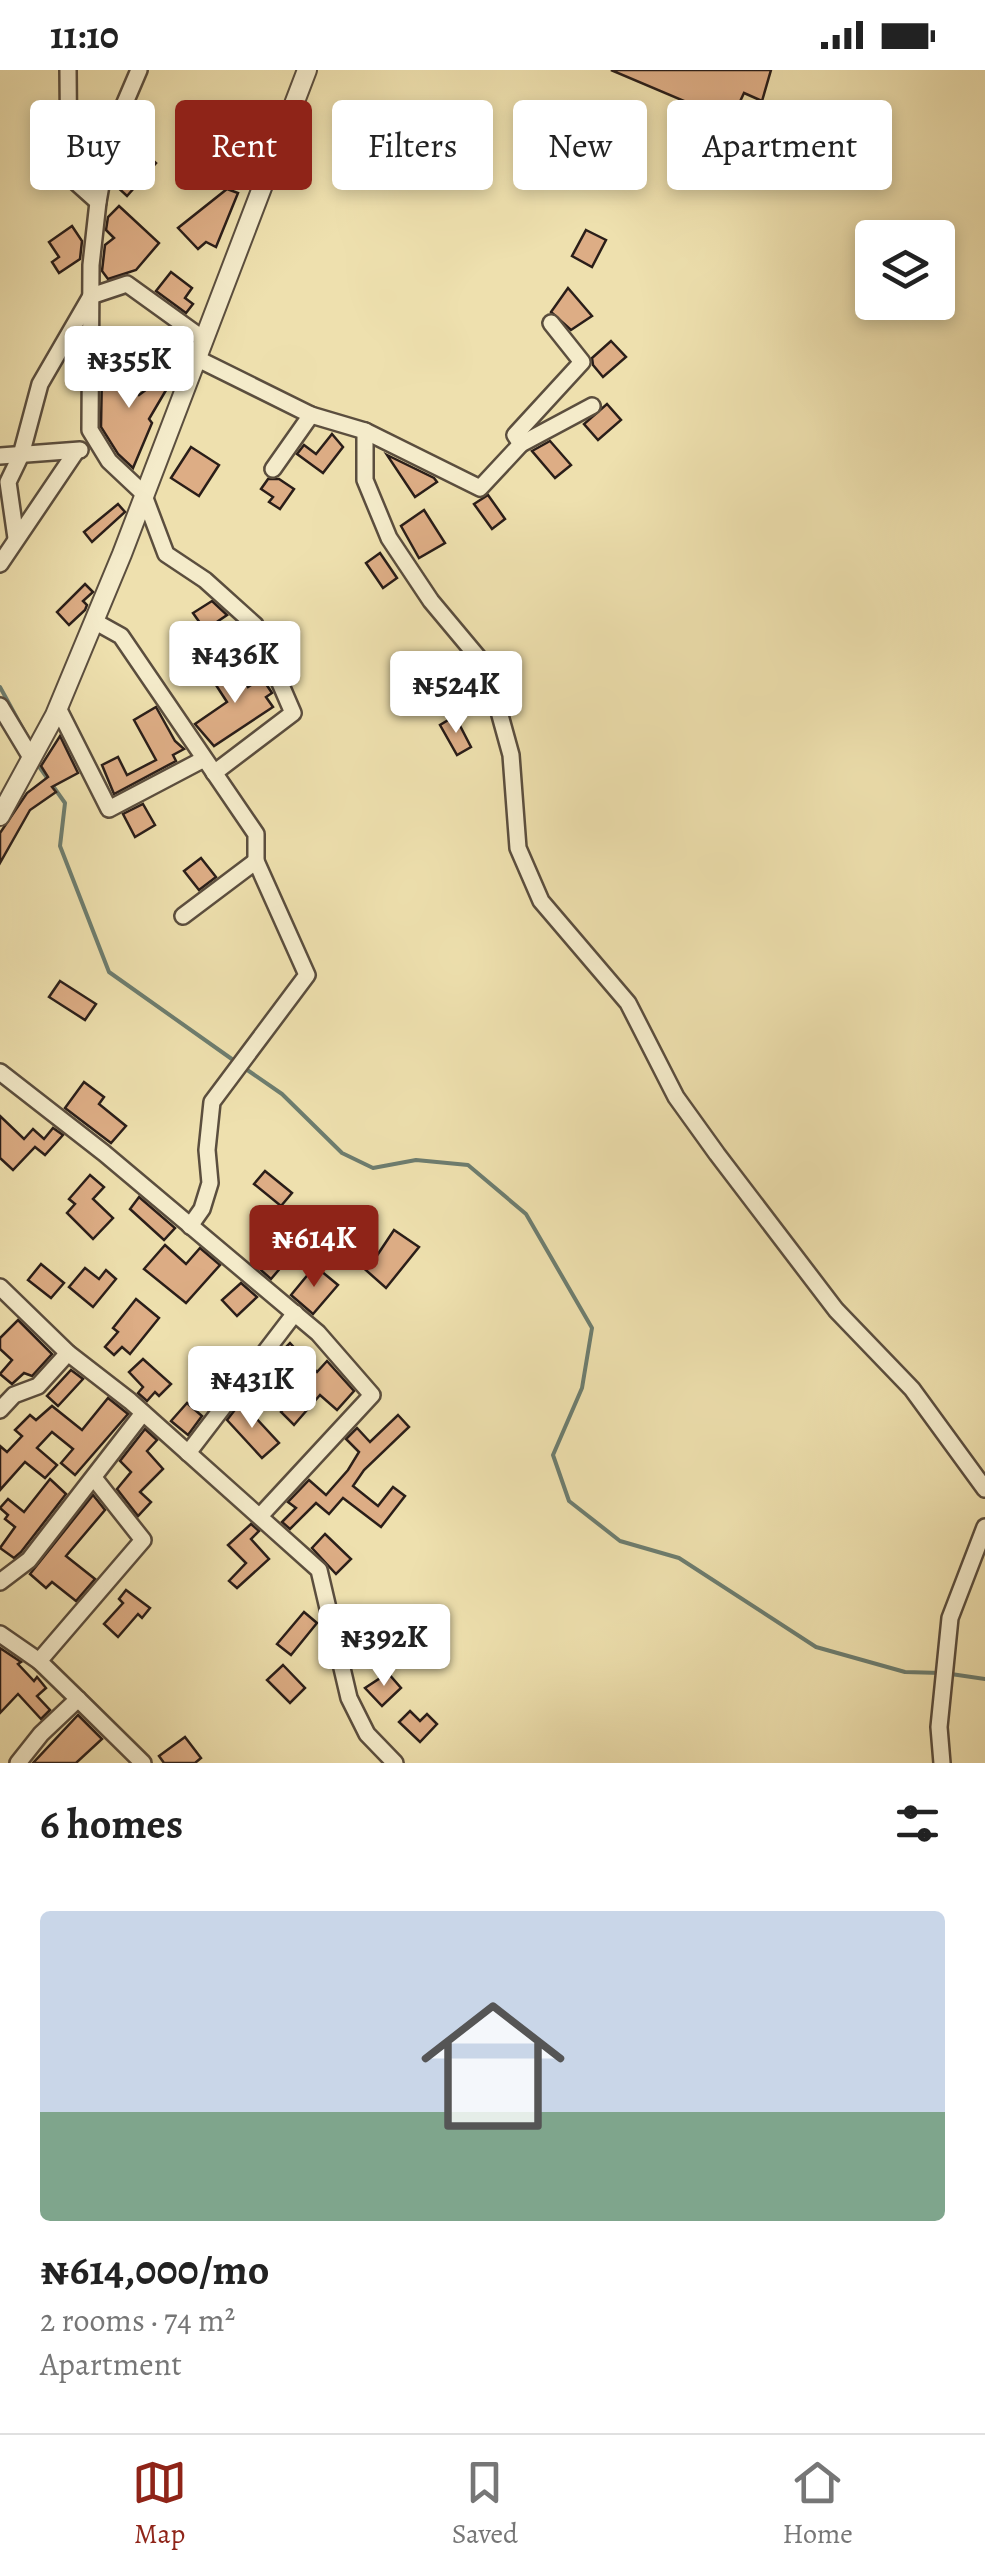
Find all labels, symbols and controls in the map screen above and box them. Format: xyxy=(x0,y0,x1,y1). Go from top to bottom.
text: 11:10 xyxy=(50,9,119,61)
chip: Buy xyxy=(30,100,155,190)
chip: Rent xyxy=(175,100,312,190)
chip: Filters xyxy=(332,100,493,190)
chip: New xyxy=(513,100,647,190)
chip: Apartment xyxy=(667,100,892,190)
map controls xyxy=(855,220,955,320)
button: layers xyxy=(855,220,955,320)
pin: ₦355K xyxy=(59,326,199,411)
text: ₦355K xyxy=(87,336,171,380)
pin: ₦436K xyxy=(165,621,305,706)
text: ₦436K xyxy=(191,631,279,675)
pin: ₦524K xyxy=(386,651,526,736)
text: ₦524K xyxy=(412,661,500,705)
pin: ₦614K xyxy=(244,1205,384,1290)
text: ₦614K xyxy=(271,1215,357,1259)
pin: ₦431K xyxy=(182,1346,322,1431)
text: ₦431K xyxy=(210,1356,294,1400)
pin: ₦392K xyxy=(314,1604,454,1689)
text: ₦392K xyxy=(340,1614,428,1658)
text: 6 homes xyxy=(40,1795,183,1852)
icon: filters xyxy=(890,1796,945,1851)
icon: home xyxy=(403,1976,583,2156)
text: ₦614,000/mo xyxy=(40,2241,269,2298)
text: 2 rooms · 74 m² xyxy=(40,2298,235,2342)
text: Apartment xyxy=(40,2342,182,2386)
tab: Map xyxy=(132,2455,187,2553)
tab: Saved xyxy=(452,2455,518,2553)
tab: Home xyxy=(782,2455,853,2553)

